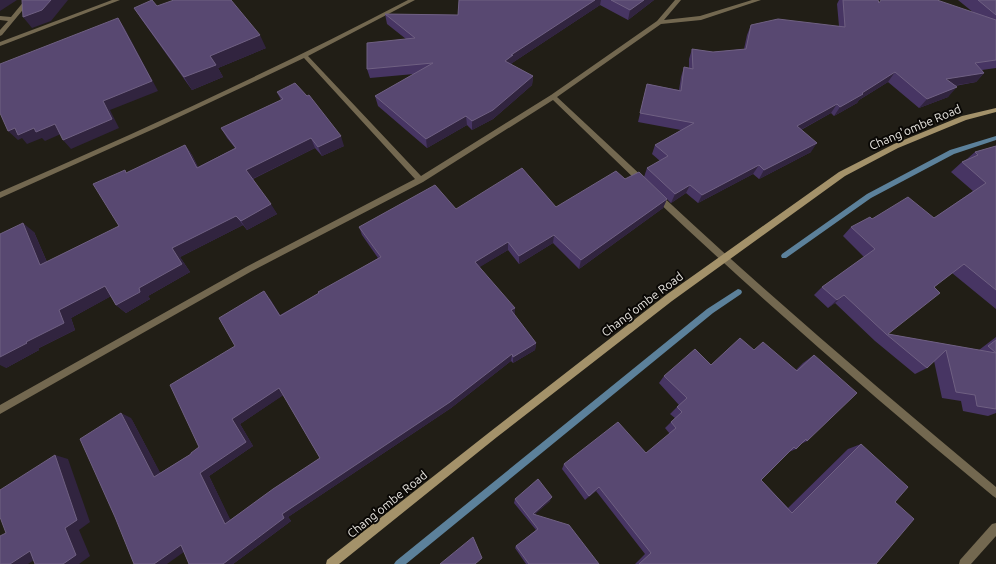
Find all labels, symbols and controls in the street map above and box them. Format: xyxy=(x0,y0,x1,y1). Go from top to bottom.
street label: Chang'ombe Road xyxy=(867,102,963,152)
street label: Chang'ombe Road xyxy=(599,269,685,339)
street label: Chang'ombe Road xyxy=(345,468,429,540)

